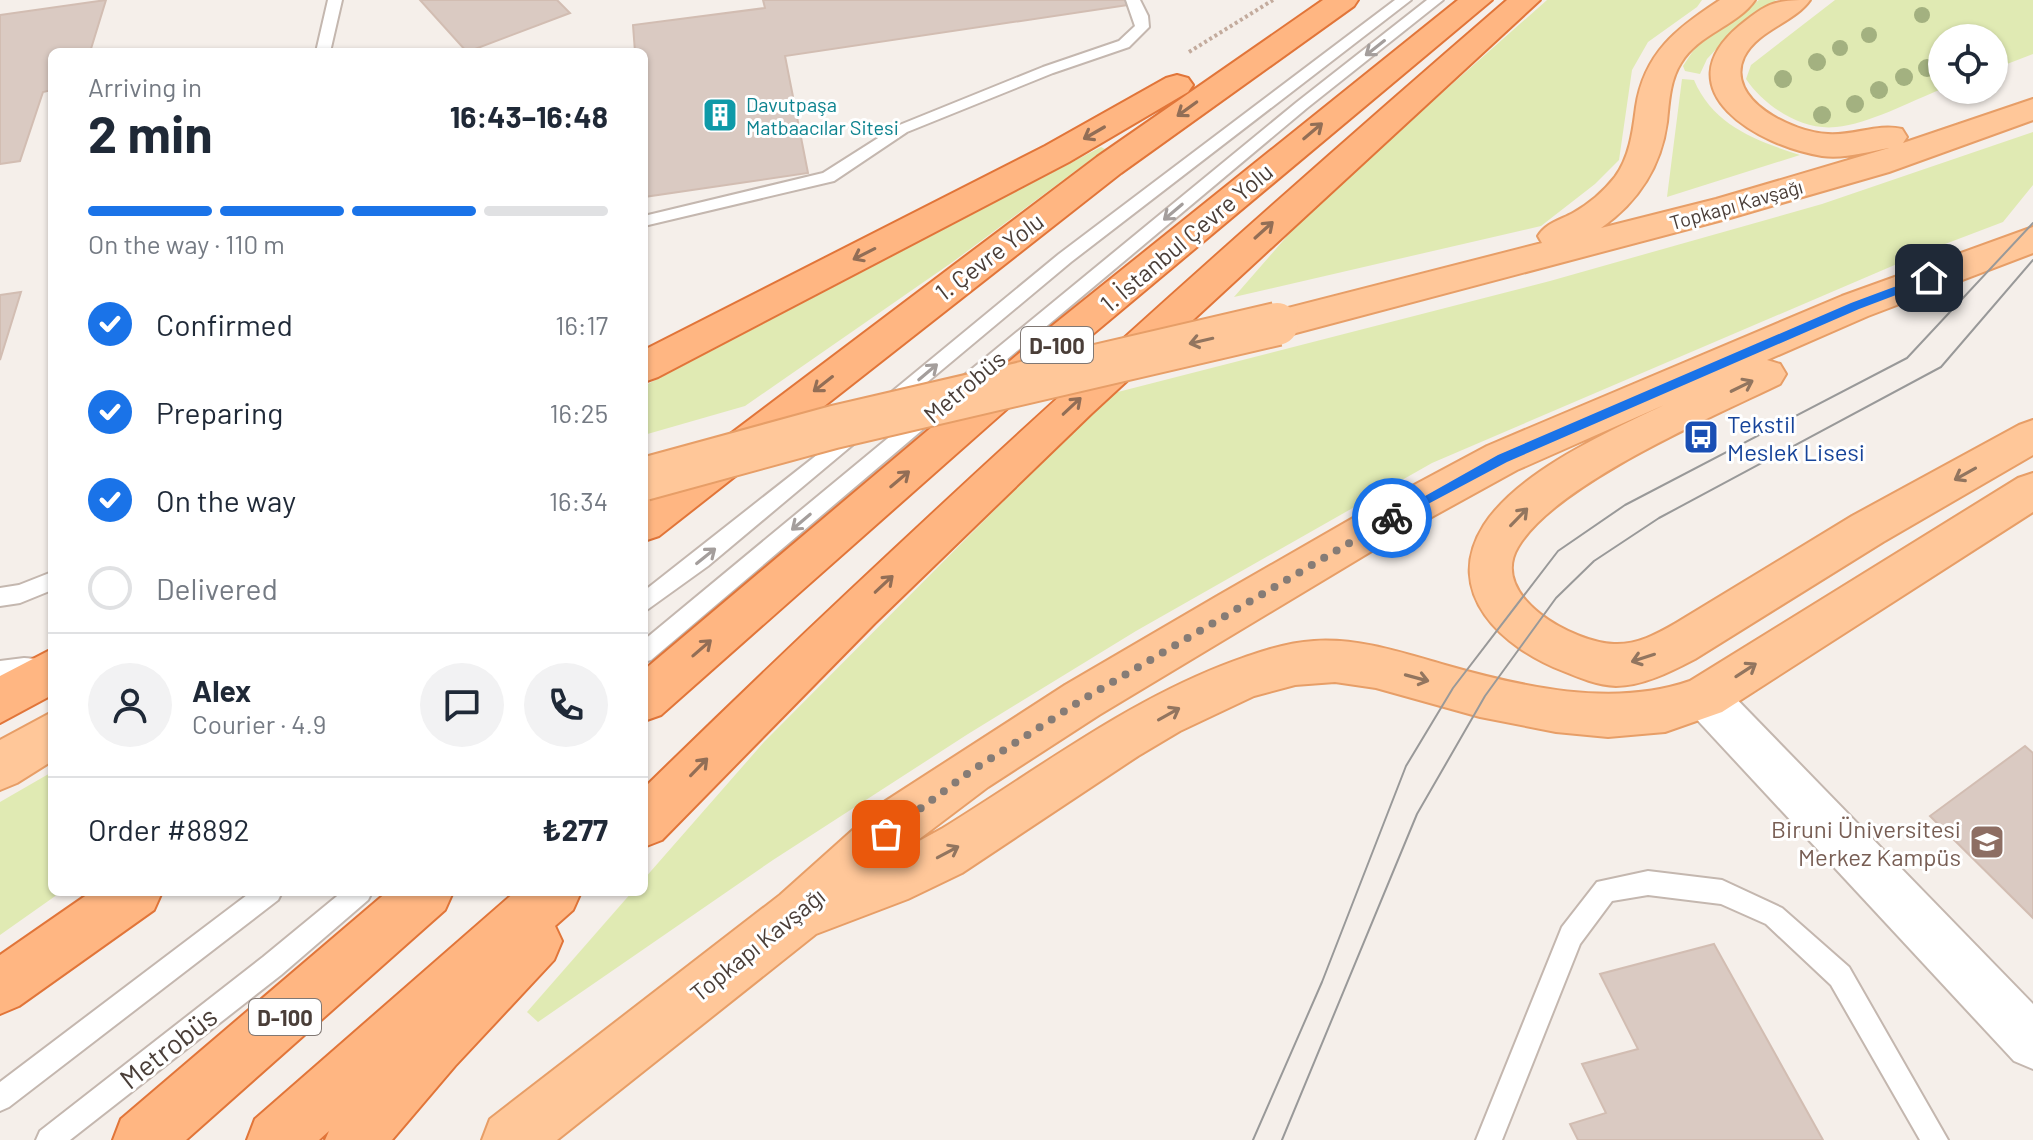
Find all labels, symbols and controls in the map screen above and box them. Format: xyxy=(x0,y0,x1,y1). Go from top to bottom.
map controls xyxy=(1928,24,2008,104)
button: locate xyxy=(1928,24,2008,104)
one-way arrow xyxy=(1365,39,1386,57)
text: Arriving in xyxy=(88,71,202,102)
place label: Davutpaşa Matbaacılar Sitesi xyxy=(746,92,899,139)
building icon: Davutpaşa Matbaacılar Sitesi xyxy=(701,96,739,134)
text: 16:43–16:48 xyxy=(450,98,608,134)
one-way arrow xyxy=(1177,100,1198,117)
text: 2 min xyxy=(88,101,213,163)
one-way arrow xyxy=(1302,122,1323,140)
one-way arrow xyxy=(1083,125,1106,141)
street label: 1. İstanbul Çevre Yolu xyxy=(1094,156,1278,318)
street label: Topkapı Kavşağı xyxy=(1667,174,1805,234)
one-way arrow xyxy=(1163,203,1184,221)
street label: 1. Çevre Yolu xyxy=(929,206,1049,306)
one-way arrow xyxy=(1253,221,1274,240)
text: On the way · 110 m xyxy=(88,228,285,259)
pin xyxy=(1895,244,1963,312)
one-way arrow xyxy=(853,246,876,262)
icon: home xyxy=(1907,256,1951,300)
icon: check xyxy=(88,302,132,346)
text: Confirmed xyxy=(156,306,293,342)
text: 16:17 xyxy=(555,309,608,340)
road number: D-100 xyxy=(1021,327,1093,363)
one-way arrow xyxy=(1188,334,1214,349)
street label: Metrobüs xyxy=(917,343,1011,429)
one-way arrow xyxy=(917,363,937,381)
one-way arrow xyxy=(813,375,834,392)
one-way arrow xyxy=(1729,377,1753,393)
icon: check xyxy=(88,390,132,434)
text: Preparing xyxy=(156,394,283,430)
text: 16:25 xyxy=(549,397,608,428)
one-way arrow xyxy=(1062,397,1082,415)
place label: Tekstil Meslek Lisesi xyxy=(1727,409,1865,466)
bus stop icon: Tekstil Meslek Lisesi xyxy=(1682,418,1720,456)
one-way arrow xyxy=(1954,466,1977,482)
one-way arrow xyxy=(889,470,909,488)
icon: check xyxy=(88,478,132,522)
courier xyxy=(1352,478,1432,558)
text: On the way xyxy=(156,482,296,518)
text: 16:34 xyxy=(549,485,608,516)
icon: bike xyxy=(1370,496,1414,540)
one-way arrow xyxy=(1509,508,1528,527)
one-way arrow xyxy=(791,513,812,531)
one-way arrow xyxy=(695,547,716,565)
text: Delivered xyxy=(156,570,278,606)
one-way arrow xyxy=(873,576,893,594)
one-way arrow xyxy=(692,639,712,657)
one-way arrow xyxy=(1630,652,1655,667)
one-way arrow xyxy=(1735,662,1757,678)
button: person xyxy=(88,663,172,747)
button: chat xyxy=(420,663,504,747)
button: phone xyxy=(524,663,608,747)
one-way arrow xyxy=(1403,671,1429,686)
text: Alex xyxy=(192,672,251,708)
one-way arrow xyxy=(1156,706,1180,721)
text: Courier · 4.9 xyxy=(192,708,326,739)
one-way arrow xyxy=(689,757,708,777)
pin xyxy=(852,800,920,868)
text: Order #8892 xyxy=(88,811,249,847)
text: ₺277 xyxy=(542,811,608,847)
icon: bag xyxy=(864,812,908,856)
place label: Biruni Üniversitesi Merkez Kampüs xyxy=(1771,814,1961,871)
school or university icon: Biruni Üniversitesi Merkez Kampüs xyxy=(1968,823,2006,861)
one-way arrow xyxy=(936,844,960,860)
street label: Topkapı Kavşağı xyxy=(684,881,830,1007)
street label: Metrobüs xyxy=(113,998,223,1096)
road number: D-100 xyxy=(249,999,321,1035)

